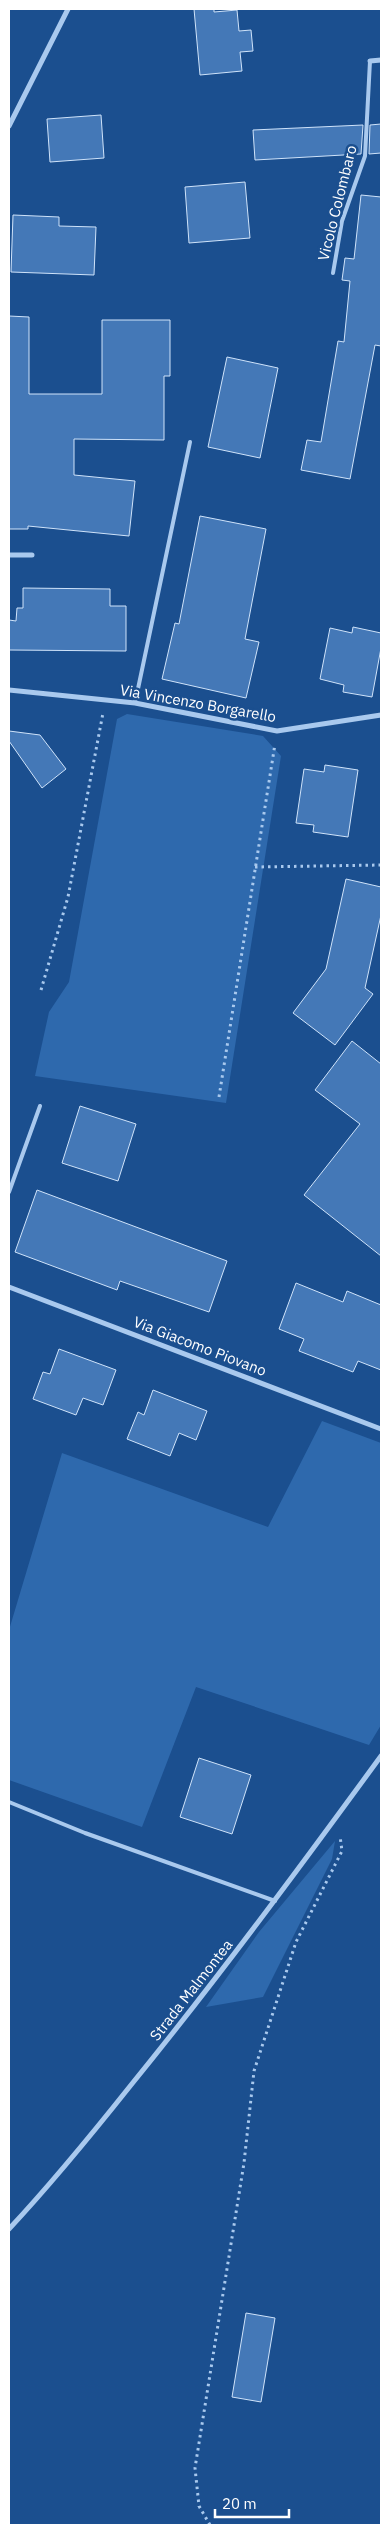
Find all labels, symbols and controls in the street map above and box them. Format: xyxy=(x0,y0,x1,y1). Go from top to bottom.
street label: Vicolo Colombaro xyxy=(313,143,361,263)
street label: Via Vincenzo Borgarello xyxy=(118,680,278,726)
street label: Via Giacomo Piovano xyxy=(131,1312,269,1380)
street label: Strada Malmontea xyxy=(146,1936,236,2044)
scale bar xyxy=(215,2486,289,2518)
text: 20 m xyxy=(222,2494,257,2513)

